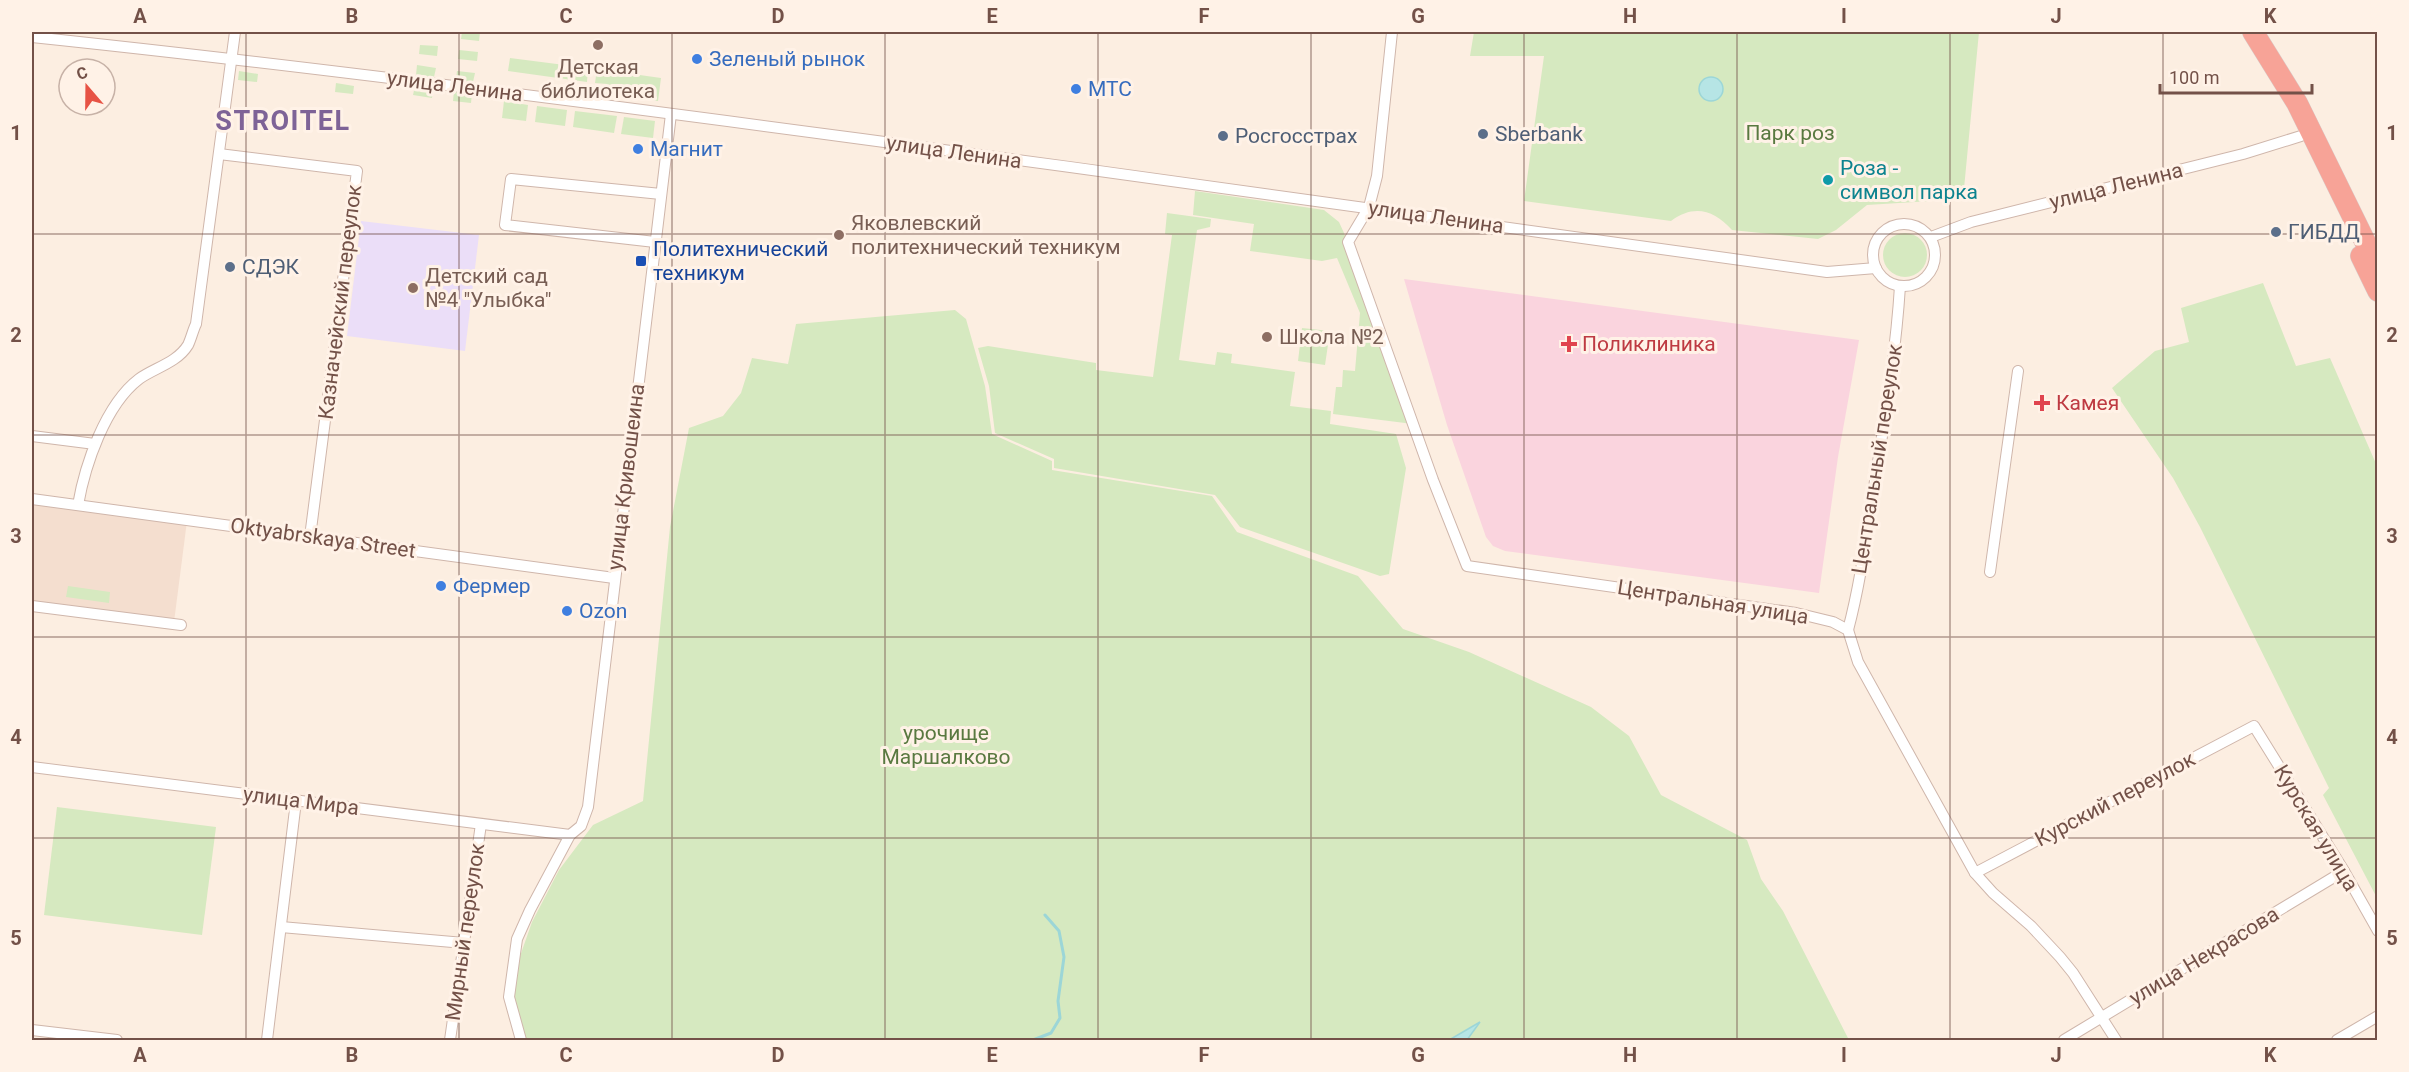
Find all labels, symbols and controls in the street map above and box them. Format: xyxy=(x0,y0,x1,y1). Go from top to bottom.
text: A xyxy=(133,4,147,28)
text: B xyxy=(346,4,358,28)
text: C xyxy=(559,4,573,28)
text: D xyxy=(772,4,785,28)
text: E xyxy=(986,4,998,28)
text: F xyxy=(1199,4,1210,28)
text: G xyxy=(1411,4,1425,28)
text: H xyxy=(1623,4,1637,28)
text: I xyxy=(1841,4,1847,28)
text: J xyxy=(2050,4,2062,28)
text: K xyxy=(2264,4,2277,28)
marker: Детская библиотека xyxy=(591,38,605,52)
place label: Зеленый рынок xyxy=(709,47,866,71)
marker: Зеленый рынок xyxy=(690,52,704,66)
place label: Детская библиотека xyxy=(541,55,655,103)
north arrow xyxy=(57,57,117,117)
scale bar xyxy=(2160,57,2312,95)
text: С xyxy=(74,63,90,84)
street label: улица Ленина xyxy=(386,66,524,106)
text: 100 m xyxy=(2169,67,2220,88)
place label: МТС xyxy=(1088,77,1132,101)
marker: МТС xyxy=(1069,82,1083,96)
district label: STROITEL xyxy=(215,105,351,137)
text: 1 xyxy=(10,121,22,145)
park label: Парк роз xyxy=(1745,121,1835,145)
text: 1 xyxy=(2386,121,2398,145)
place label: Sberbank xyxy=(1495,122,1583,146)
place label: Росгосстрах xyxy=(1235,124,1357,148)
marker: Sberbank xyxy=(1476,127,1490,141)
marker: Росгосстрах xyxy=(1216,129,1230,143)
street label: улица Ленина xyxy=(885,131,1023,173)
place label: Магнит xyxy=(650,137,723,161)
marker: Магнит xyxy=(631,142,645,156)
place label: Роза - символ парка xyxy=(1840,156,1978,204)
street label: улица Ленина xyxy=(2047,158,2185,214)
marker: Роза - символ парка xyxy=(1821,173,1835,187)
street label: Казначейский переулок xyxy=(314,182,366,421)
street label: улица Ленина xyxy=(1367,196,1505,238)
place label: Яковлевский политехнический техникум xyxy=(851,211,1121,259)
place label: ГИБДД xyxy=(2288,220,2360,244)
marker: ГИБДД xyxy=(2269,225,2283,239)
marker: Яковлевский политехнический техникум xyxy=(832,228,846,242)
place label: Политехнический техникум xyxy=(653,237,828,285)
marker: Политехнический техникум xyxy=(634,254,648,268)
place label: СДЭК xyxy=(242,255,300,279)
marker: СДЭК xyxy=(223,260,237,274)
place label: Детский сад №4 "Улыбка" xyxy=(425,264,552,312)
marker: Детский сад №4 "Улыбка" xyxy=(406,281,420,295)
text: 2 xyxy=(10,323,22,347)
text: 2 xyxy=(2386,323,2398,347)
place label: Школа №2 xyxy=(1279,325,1384,349)
marker: Школа №2 xyxy=(1260,330,1274,344)
place label: Поликлиника xyxy=(1582,332,1716,356)
marker: Поликлиника xyxy=(1560,335,1578,353)
street label: Центральный переулок xyxy=(1847,342,1907,576)
street label: улица Кривошеина xyxy=(603,382,649,572)
place label: Камея xyxy=(2056,391,2119,415)
marker: Камея xyxy=(2033,394,2051,412)
street label: Oktyabrskaya Street xyxy=(229,513,417,563)
text: 3 xyxy=(10,524,22,548)
text: 3 xyxy=(2386,524,2398,548)
place label: Фермер xyxy=(453,574,531,598)
street label: Центральная улица xyxy=(1616,575,1810,629)
marker: Фермер xyxy=(434,579,448,593)
place label: Ozon xyxy=(579,599,627,623)
marker: Ozon xyxy=(560,604,574,618)
park label: урочище Маршалково xyxy=(881,721,1011,769)
text: 4 xyxy=(10,725,22,749)
text: 4 xyxy=(2386,725,2398,749)
street label: Курский переулок xyxy=(2031,746,2200,851)
street label: Курская улица xyxy=(2269,761,2363,895)
street label: улица Мира xyxy=(242,782,360,820)
street label: Мирный переулок xyxy=(441,841,489,1022)
street label: улица Некрасова xyxy=(2125,902,2283,1010)
text: 5 xyxy=(10,926,22,950)
text: 5 xyxy=(2386,926,2398,950)
text: A xyxy=(133,1043,147,1067)
text: B xyxy=(346,1043,358,1067)
text: C xyxy=(559,1043,573,1067)
text: D xyxy=(772,1043,785,1067)
text: E xyxy=(986,1043,998,1067)
text: F xyxy=(1199,1043,1210,1067)
text: G xyxy=(1411,1043,1425,1067)
text: H xyxy=(1623,1043,1637,1067)
text: I xyxy=(1841,1043,1847,1067)
text: J xyxy=(2050,1043,2062,1067)
text: K xyxy=(2264,1043,2277,1067)

